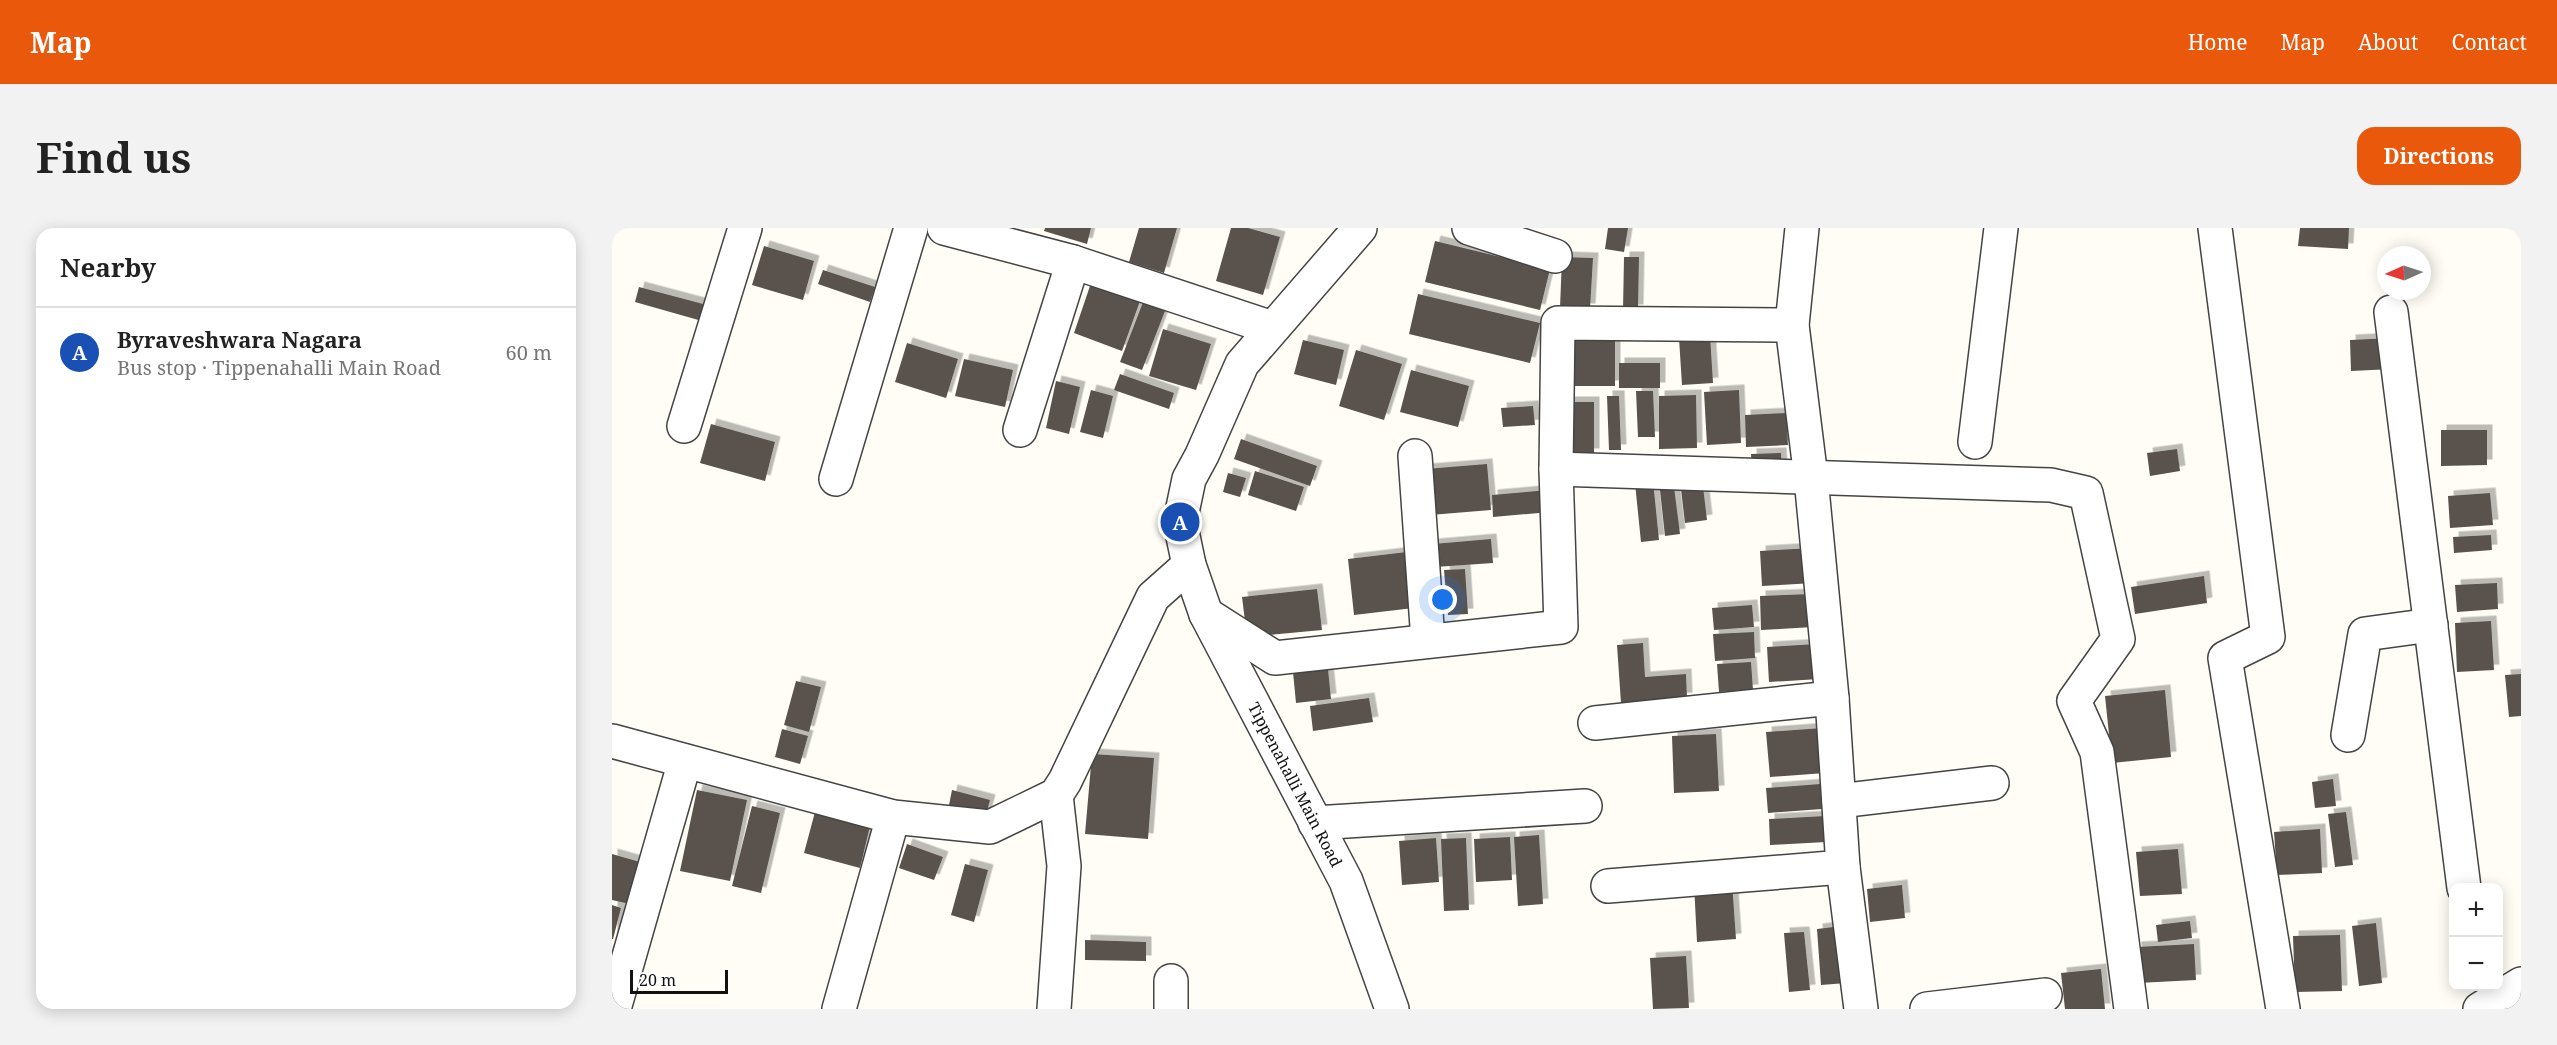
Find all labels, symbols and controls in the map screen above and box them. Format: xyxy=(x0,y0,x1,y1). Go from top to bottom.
text: Map xyxy=(30,23,92,61)
text: Home xyxy=(2188,28,2248,56)
text: Map xyxy=(2281,28,2325,56)
text: About xyxy=(2358,28,2419,56)
text: Contact xyxy=(2452,28,2527,56)
button: Directions xyxy=(2357,127,2521,185)
text: Find us xyxy=(36,128,191,185)
north arrow xyxy=(2377,246,2431,300)
text: Nearby xyxy=(60,249,156,285)
text: Byraveshwara Nagara xyxy=(117,324,362,354)
text: A xyxy=(72,339,87,366)
text: 60 m xyxy=(506,339,552,366)
text: Bus stop · Tippenahalli Main Road xyxy=(117,354,441,381)
pin: A xyxy=(1160,500,1200,544)
your location xyxy=(1428,585,1457,614)
street label: Tippenahalli Main Road xyxy=(1243,698,1348,871)
map controls xyxy=(2449,883,2503,991)
button: + xyxy=(2449,883,2503,937)
button: − xyxy=(2449,937,2503,991)
scale bar xyxy=(630,967,728,994)
text: 20 m xyxy=(639,969,676,991)

